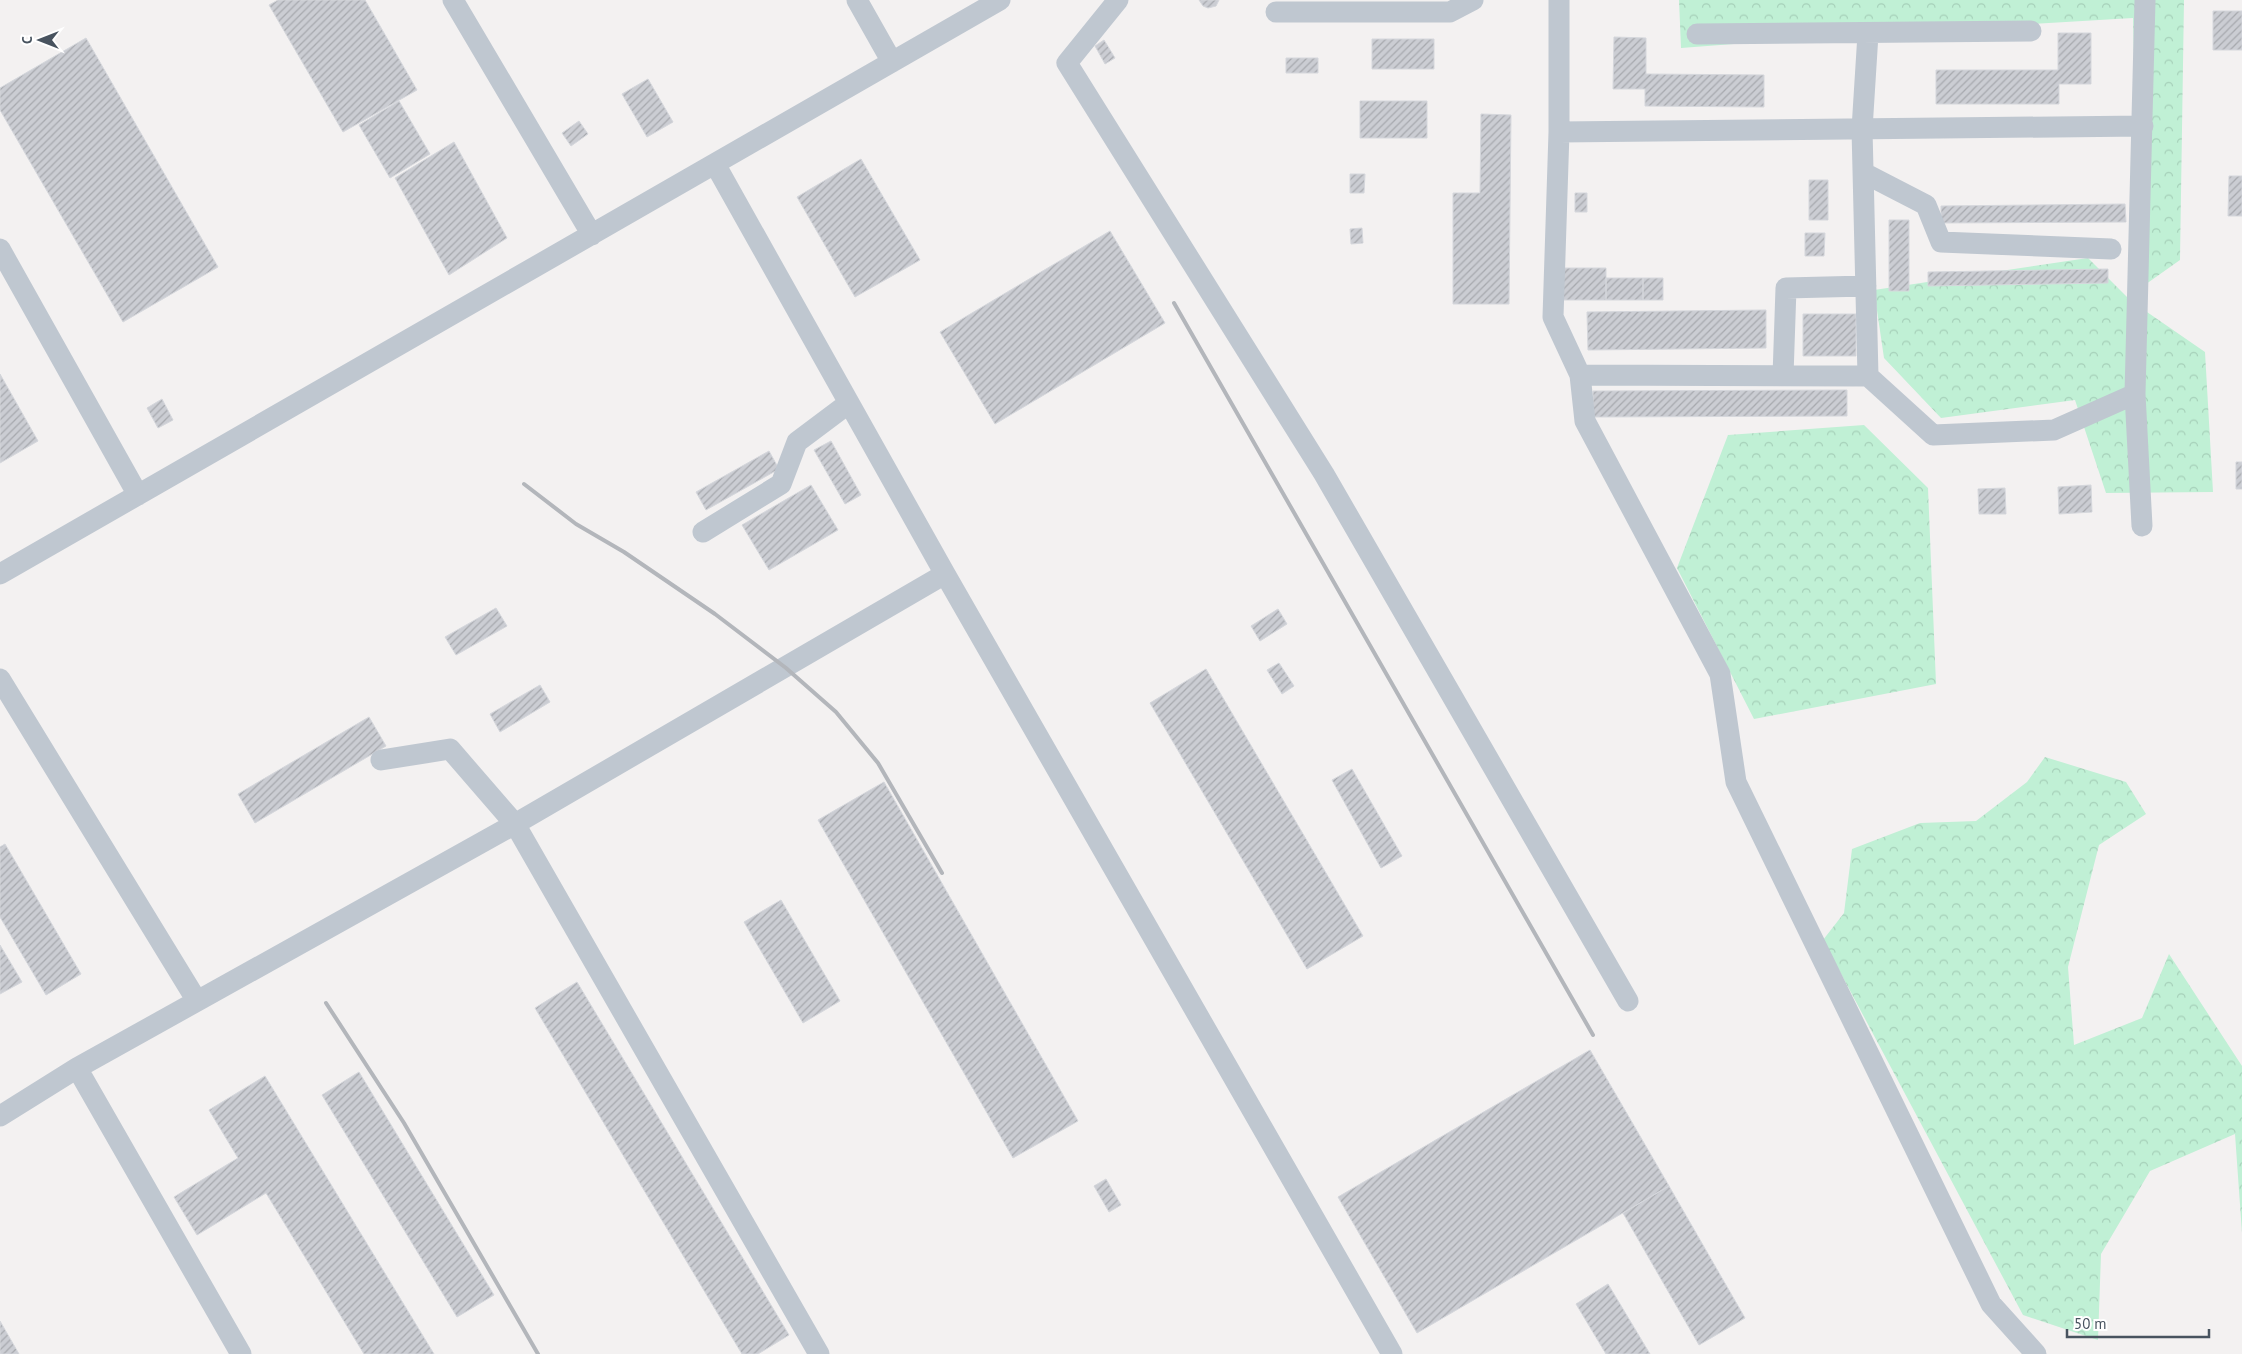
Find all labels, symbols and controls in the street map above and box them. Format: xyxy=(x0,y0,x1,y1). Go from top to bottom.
north arrow xyxy=(15,15,65,65)
text: С xyxy=(18,36,36,44)
scale bar xyxy=(2067,1306,2210,1338)
text: 50 m xyxy=(2074,1314,2107,1333)

